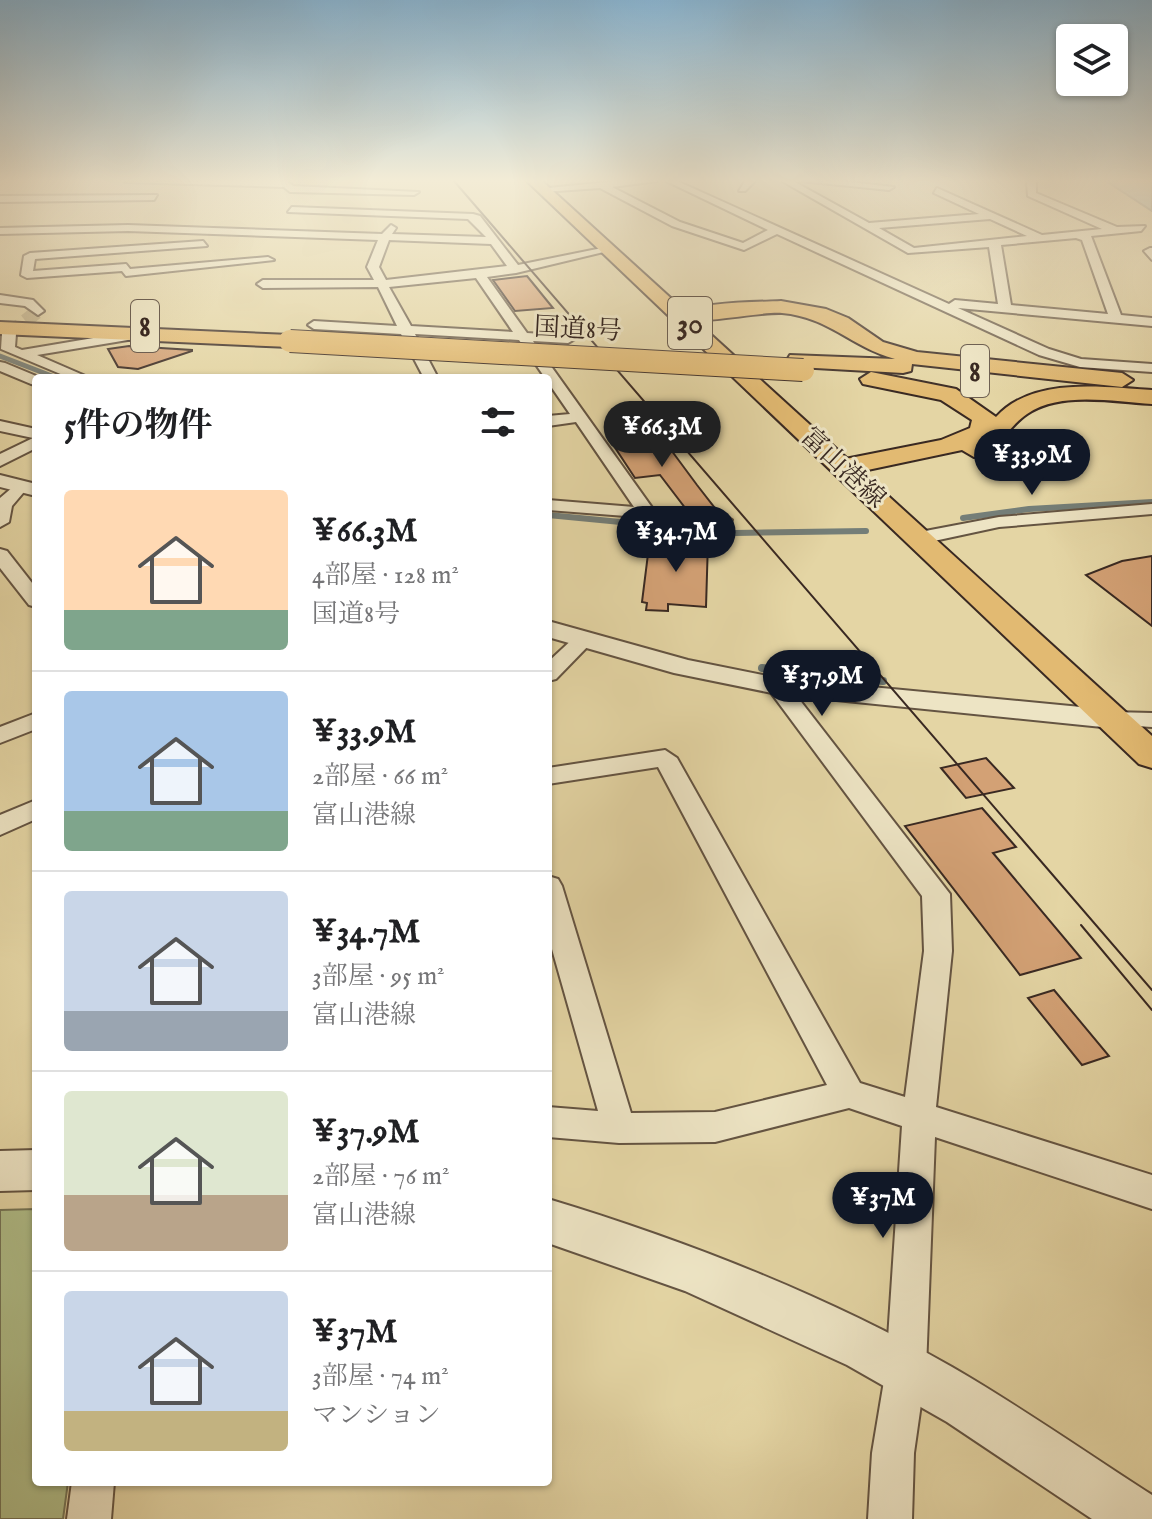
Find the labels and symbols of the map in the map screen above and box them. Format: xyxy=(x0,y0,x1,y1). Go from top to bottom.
road number: 30 xyxy=(668,297,712,349)
road number: 8 xyxy=(131,300,159,352)
street label: 国道8号 xyxy=(533,311,623,348)
road number: 8 xyxy=(961,345,989,397)
pin: ¥66.3M xyxy=(597,401,727,469)
street label: 富山港線 xyxy=(794,421,892,516)
pin: ¥33.9M xyxy=(967,429,1097,497)
pin: ¥34.7M xyxy=(611,506,741,574)
pin: ¥37.9M xyxy=(757,650,887,718)
pin: ¥37M xyxy=(836,1172,930,1240)

